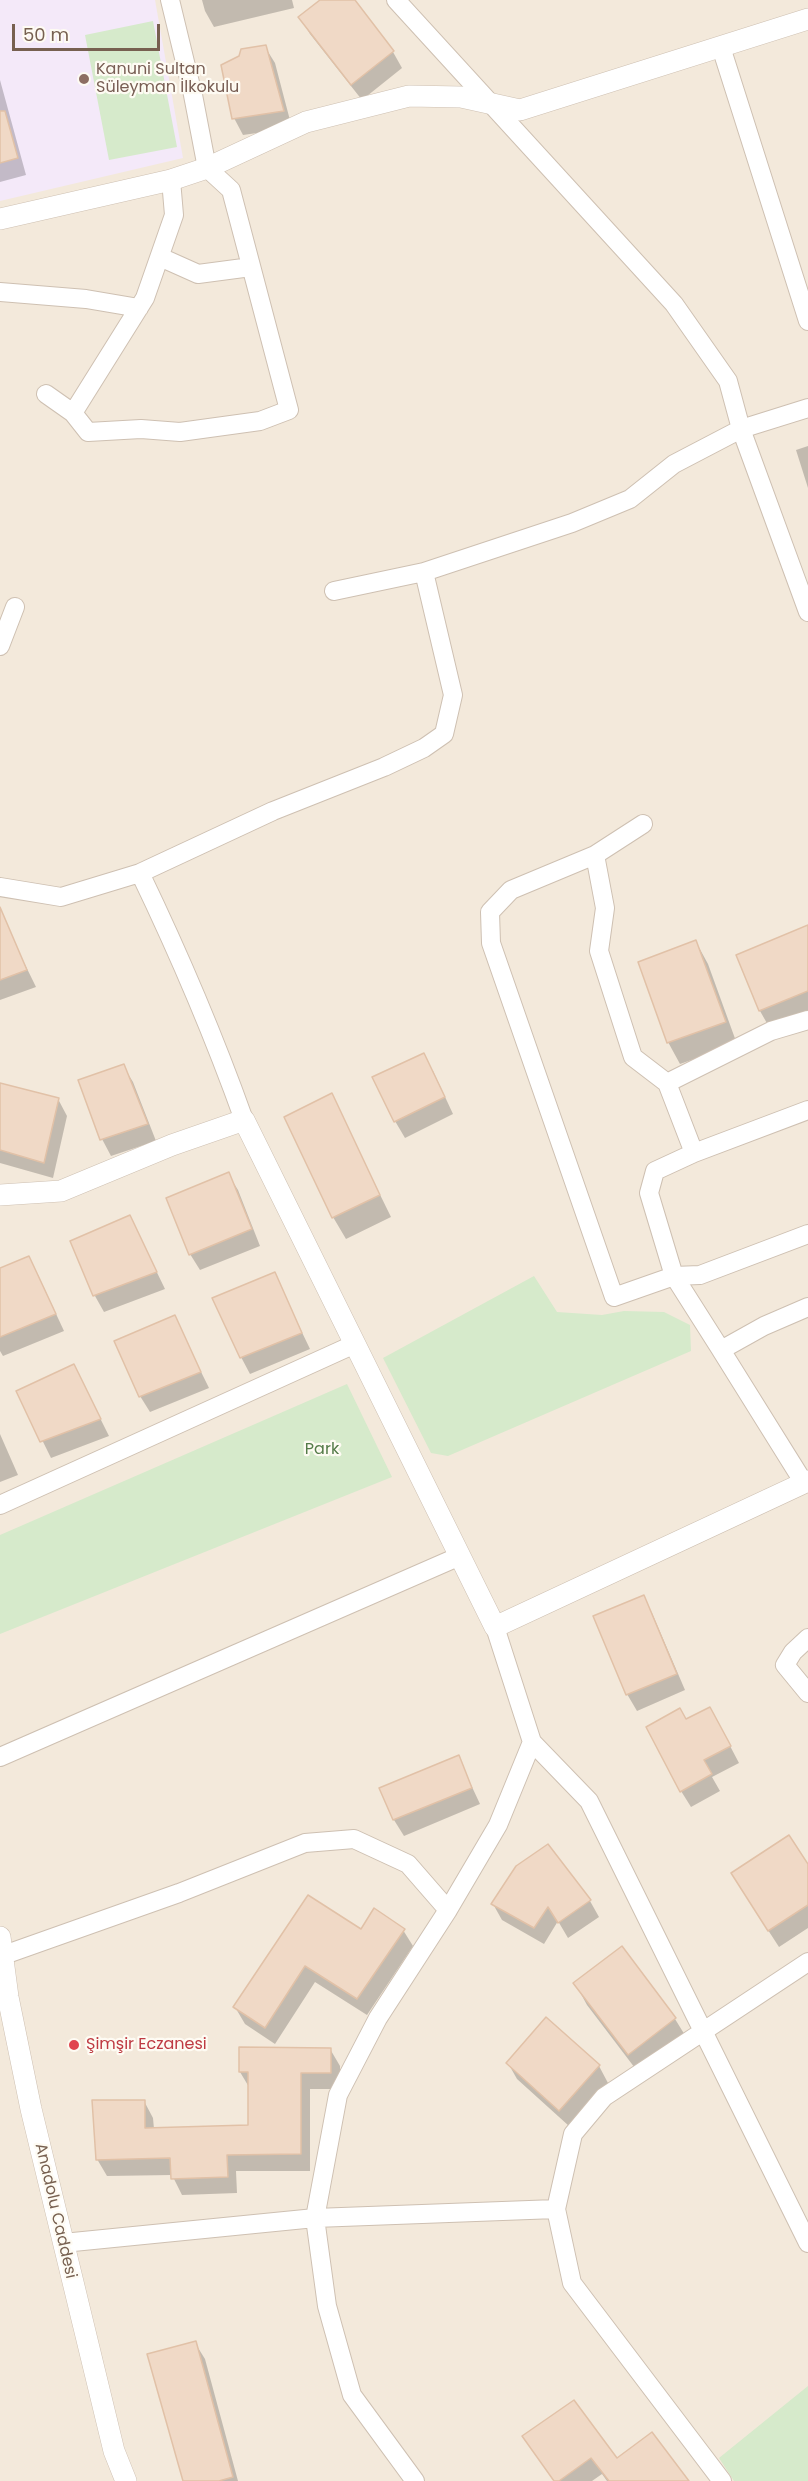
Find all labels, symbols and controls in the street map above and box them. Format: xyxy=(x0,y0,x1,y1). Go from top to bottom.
scale bar xyxy=(15,12,164,50)
text: 50 m xyxy=(23,22,69,47)
place label: Kanuni Sultan Süleyman İlkokulu xyxy=(96,60,239,98)
marker: Kanuni Sultan Süleyman İlkokulu xyxy=(77,72,91,86)
park label: Park xyxy=(305,1440,339,1460)
place label: Şimşir Eczanesi xyxy=(86,2035,207,2055)
marker: Şimşir Eczanesi xyxy=(67,2038,81,2052)
street label: Anadolu Caddesi xyxy=(30,2141,80,2281)

